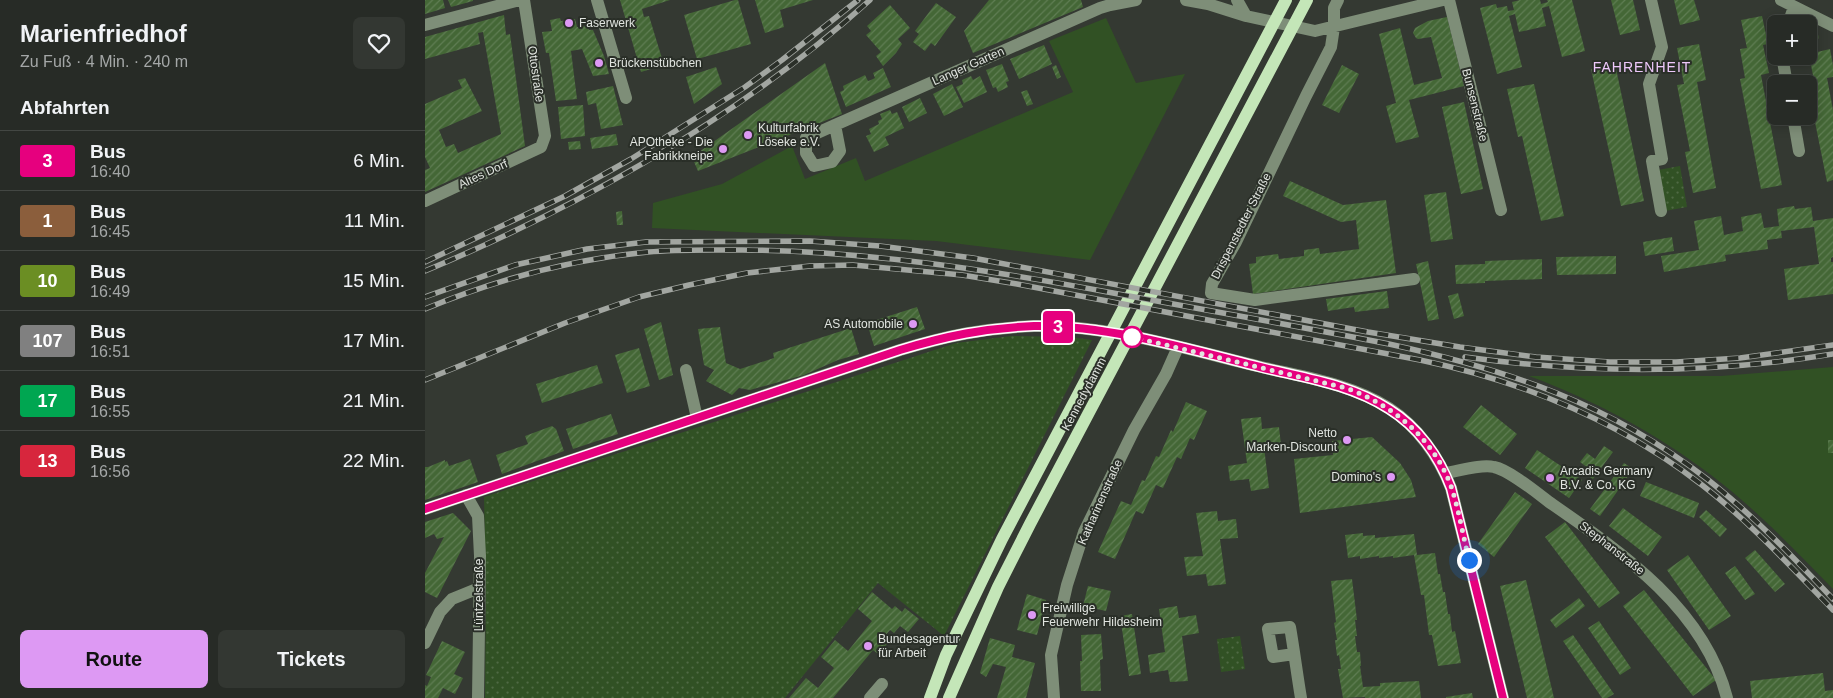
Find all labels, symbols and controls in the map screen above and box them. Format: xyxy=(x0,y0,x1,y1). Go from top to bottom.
map controls xyxy=(1767,15,1817,125)
button: + xyxy=(1767,15,1817,65)
place label: Faserwerk xyxy=(579,16,636,30)
button: heart xyxy=(353,17,405,69)
marker: Faserwerk xyxy=(563,17,575,29)
text: Marienfriedhof xyxy=(20,20,187,47)
street label: Langer Garten xyxy=(930,44,1006,88)
street label: Ottostraße xyxy=(525,45,547,103)
text: Zu Fuß · 4 Min. · 240 m xyxy=(20,53,188,70)
place label: Brückenstübchen xyxy=(609,56,702,70)
marker: Brückenstübchen xyxy=(593,57,605,69)
district label: FAHRENHEIT xyxy=(1593,59,1691,75)
street label: Bunsenstraße xyxy=(1459,67,1491,143)
button: − xyxy=(1767,75,1817,125)
text: Abfahrten xyxy=(20,97,110,118)
place label: Kulturfabrik Löseke e.V. xyxy=(758,121,820,149)
marker: Kulturfabrik Löseke e.V. xyxy=(742,129,754,141)
place label: APOtheke - Die Fabrikkneipe xyxy=(630,135,713,163)
text: Bus xyxy=(90,141,126,162)
marker: APOtheke - Die Fabrikkneipe xyxy=(717,143,729,155)
text: 6 Min. xyxy=(353,150,405,171)
text: 3 xyxy=(42,151,53,171)
street label: Altes Dorf xyxy=(456,156,510,191)
text: 16:40 xyxy=(90,163,130,180)
street label: Drispenstedter Straße xyxy=(1208,170,1274,281)
text: Bus xyxy=(90,201,126,222)
text: 11 Min. xyxy=(344,210,405,231)
text: 1 xyxy=(42,211,53,231)
text: 16:45 xyxy=(90,223,130,240)
text: Bus xyxy=(90,261,126,282)
text: 15 Min. xyxy=(343,270,405,291)
text: 10 xyxy=(37,271,58,291)
text: 16:49 xyxy=(90,283,130,300)
line badge: 3 xyxy=(1042,311,1074,343)
place label: AS Automobile xyxy=(824,317,903,331)
text: 3 xyxy=(1053,317,1063,337)
marker: AS Automobile xyxy=(907,318,919,330)
text: Bus xyxy=(90,321,126,342)
unlabelled marker xyxy=(1121,326,1143,348)
text: 17 Min. xyxy=(343,330,405,351)
text: 107 xyxy=(32,331,63,351)
text: 16:51 xyxy=(90,343,130,360)
street label: Kennedydamm xyxy=(1059,355,1109,433)
text: Bus xyxy=(90,381,126,402)
text: 21 Min. xyxy=(343,390,405,411)
text: 17 xyxy=(37,391,58,411)
text: 16:55 xyxy=(90,403,130,420)
place label: Netto Marken-Discount xyxy=(1246,426,1338,454)
marker: Netto Marken-Discount xyxy=(1341,434,1353,446)
text: Bus xyxy=(90,441,126,462)
text: 22 Min. xyxy=(343,450,405,471)
text: 13 xyxy=(37,451,58,471)
street label: Katharinenstraße xyxy=(1075,457,1125,547)
text: 16:56 xyxy=(90,463,130,480)
place label: Arcadis Germany B.V. & Co. KG xyxy=(1560,464,1653,492)
place label: Domino's xyxy=(1331,470,1381,484)
marker: Domino's xyxy=(1385,471,1397,483)
marker: Arcadis Germany B.V. & Co. KG xyxy=(1544,472,1556,484)
street label: Stephanstraße xyxy=(1577,518,1648,578)
your location xyxy=(1457,548,1482,573)
street label: Lüntzelstraße xyxy=(472,558,486,631)
place label: Freiwillige Feuerwehr Hildesheim xyxy=(1042,601,1162,629)
marker: Freiwillige Feuerwehr Hildesheim xyxy=(1026,609,1038,621)
button: Route xyxy=(20,630,208,688)
button: Tickets xyxy=(218,630,405,688)
place label: Bundesagentur für Arbeit xyxy=(878,632,959,660)
marker: Bundesagentur für Arbeit xyxy=(862,640,874,652)

